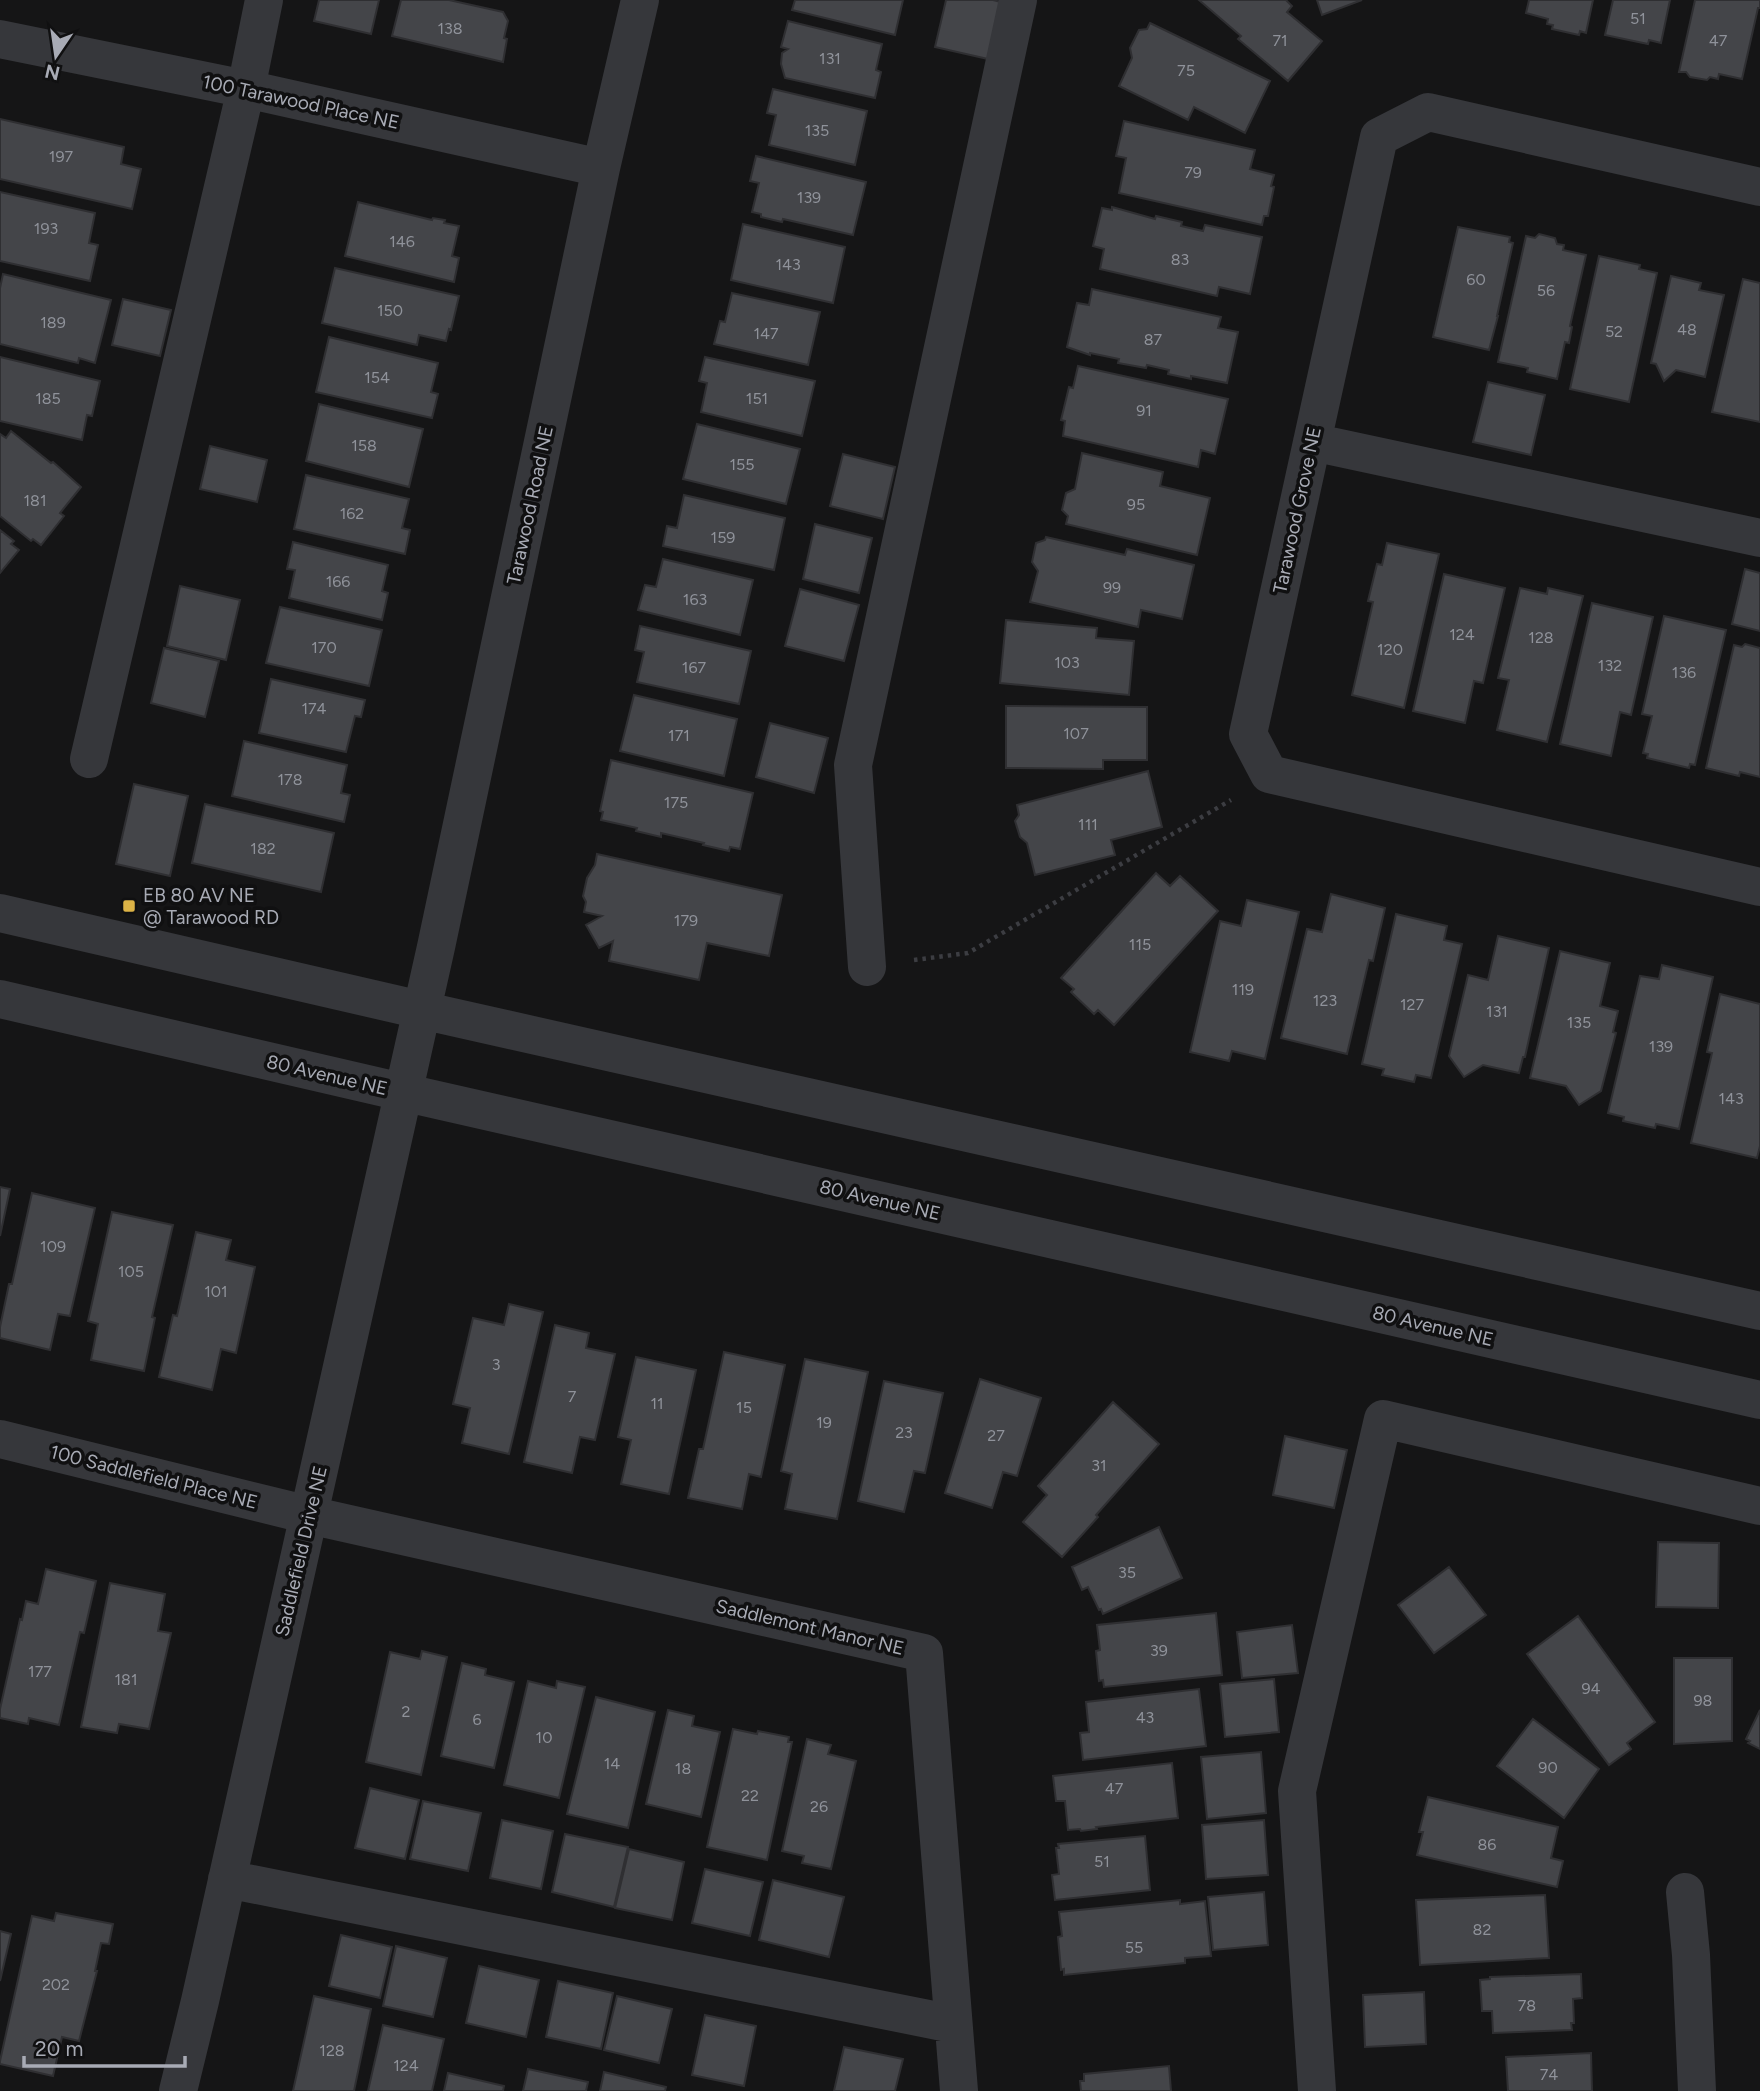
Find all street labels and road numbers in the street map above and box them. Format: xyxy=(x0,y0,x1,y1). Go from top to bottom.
street label: 100 Tarawood Place NE xyxy=(201,70,401,134)
street label: Tarawood Road NE xyxy=(502,423,558,587)
street label: Tarawood Grove NE xyxy=(1268,425,1326,595)
street label: 80 Avenue NE xyxy=(264,1050,390,1100)
street label: 80 Avenue NE xyxy=(817,1175,943,1225)
street label: 80 Avenue NE xyxy=(1370,1301,1496,1351)
street label: 100 Saddlefield Place NE xyxy=(48,1440,260,1514)
street label: Saddlefield Drive NE xyxy=(270,1463,332,1639)
street label: Saddlemont Manor NE xyxy=(714,1594,906,1660)

